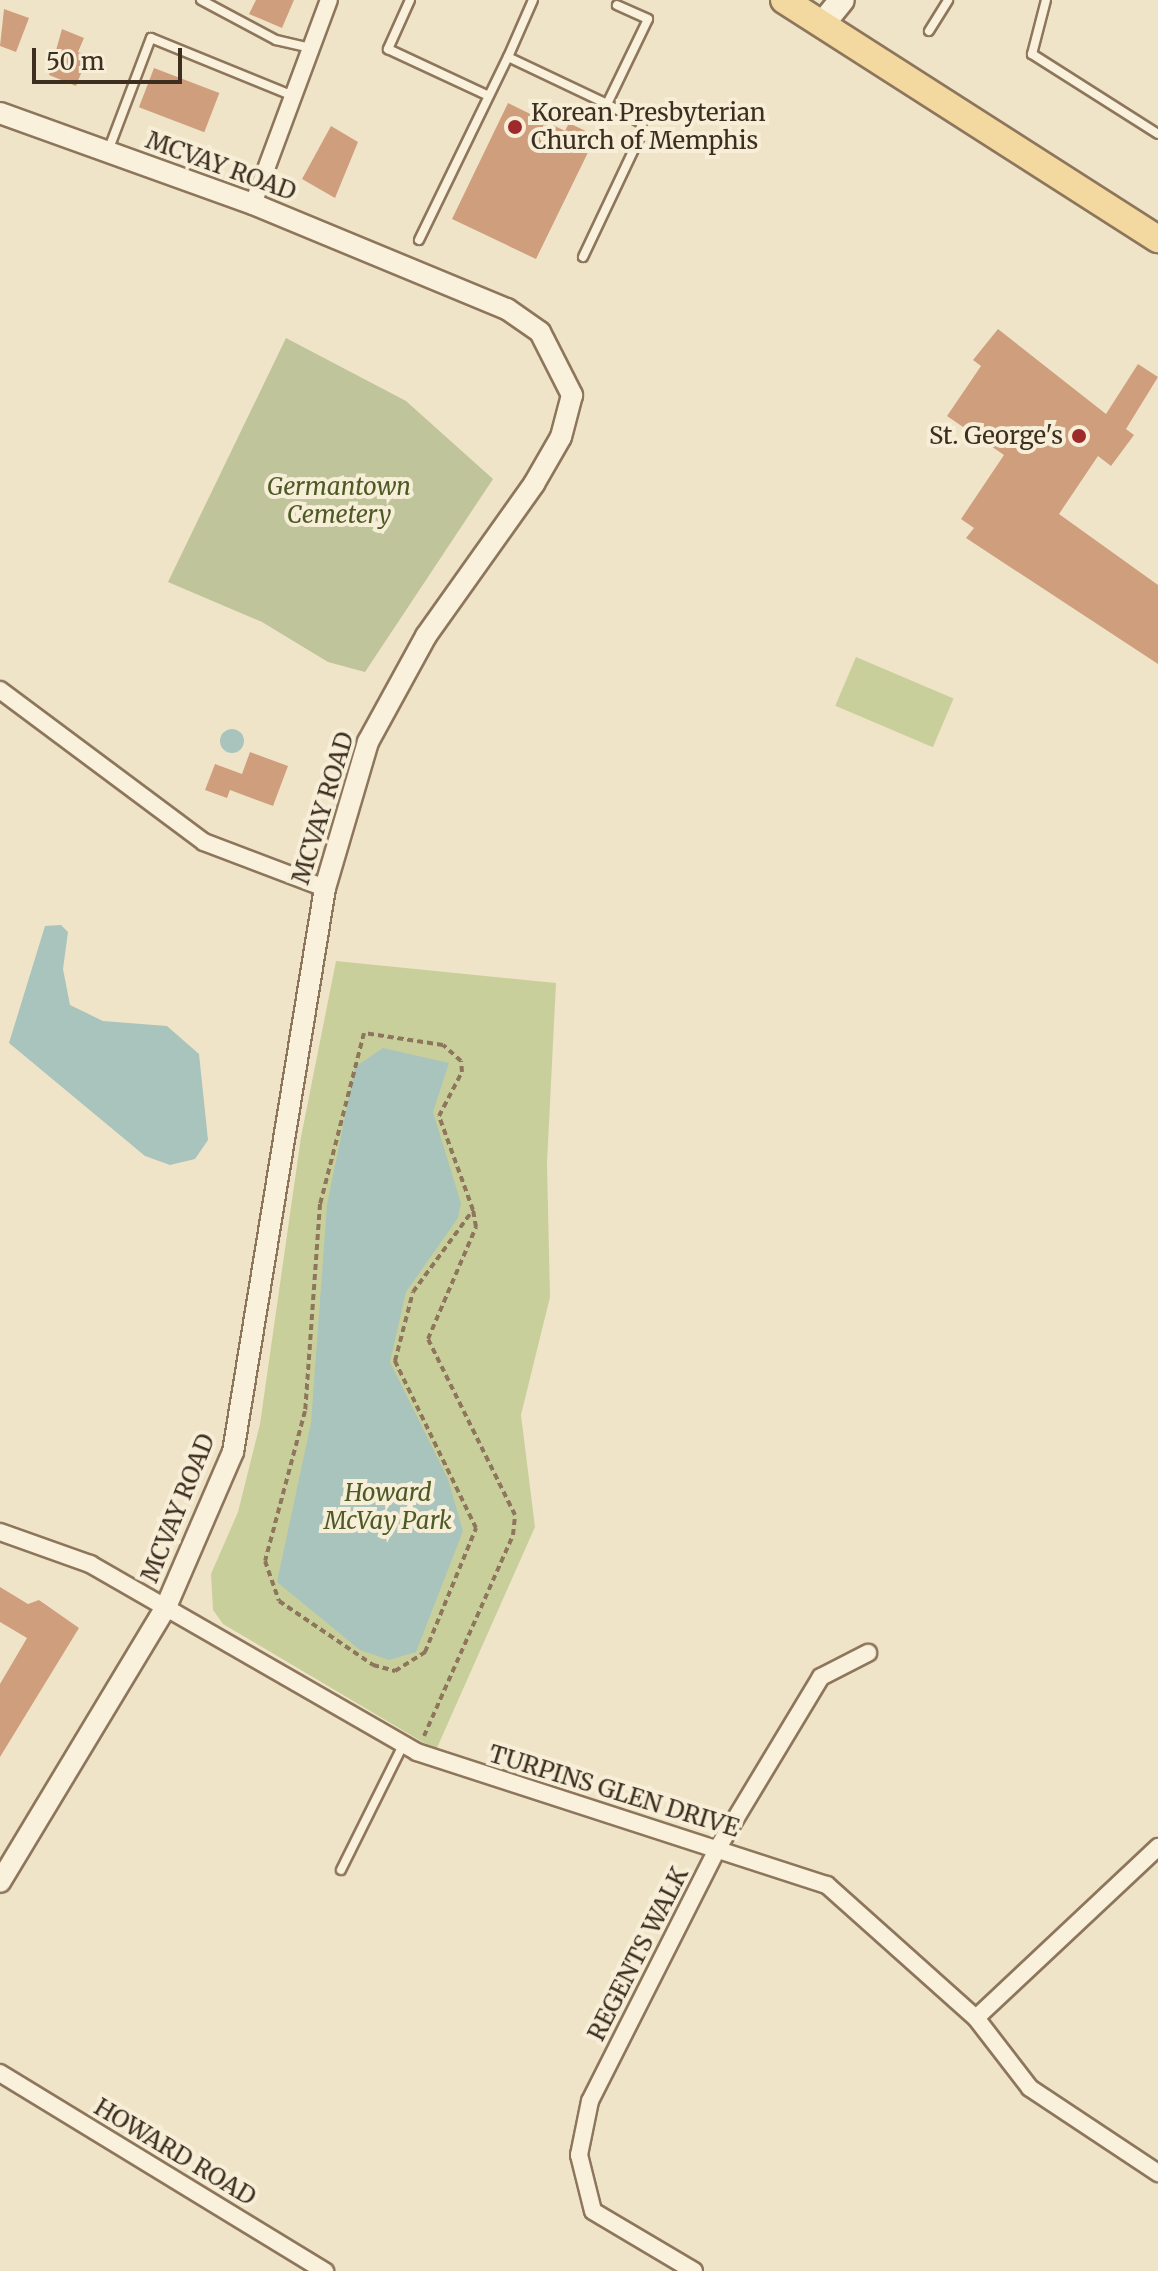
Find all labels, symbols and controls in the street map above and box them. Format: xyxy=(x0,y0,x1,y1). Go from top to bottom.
scale bar xyxy=(36,32,186,82)
text: 50 m xyxy=(46,46,105,77)
place label: Korean Presbyterian Church of Memphis xyxy=(531,99,766,155)
marker: Korean Presbyterian Church of Memphis xyxy=(506,118,524,136)
street label: MCVAY ROAD xyxy=(142,126,300,206)
place label: St. George's xyxy=(929,422,1063,450)
marker: St. George's xyxy=(1070,427,1088,445)
park label: Germantown Cemetery xyxy=(267,473,411,529)
street label: MCVAY ROAD xyxy=(286,728,360,888)
street label: MCVAY ROAD xyxy=(135,1430,221,1586)
park label: Howard McVay Park xyxy=(324,1479,452,1535)
street label: TURPINS GLEN DRIVE xyxy=(485,1739,743,1843)
street label: REGENTS WALK xyxy=(582,1862,694,2046)
street label: HOWARD ROAD xyxy=(89,2092,261,2212)

